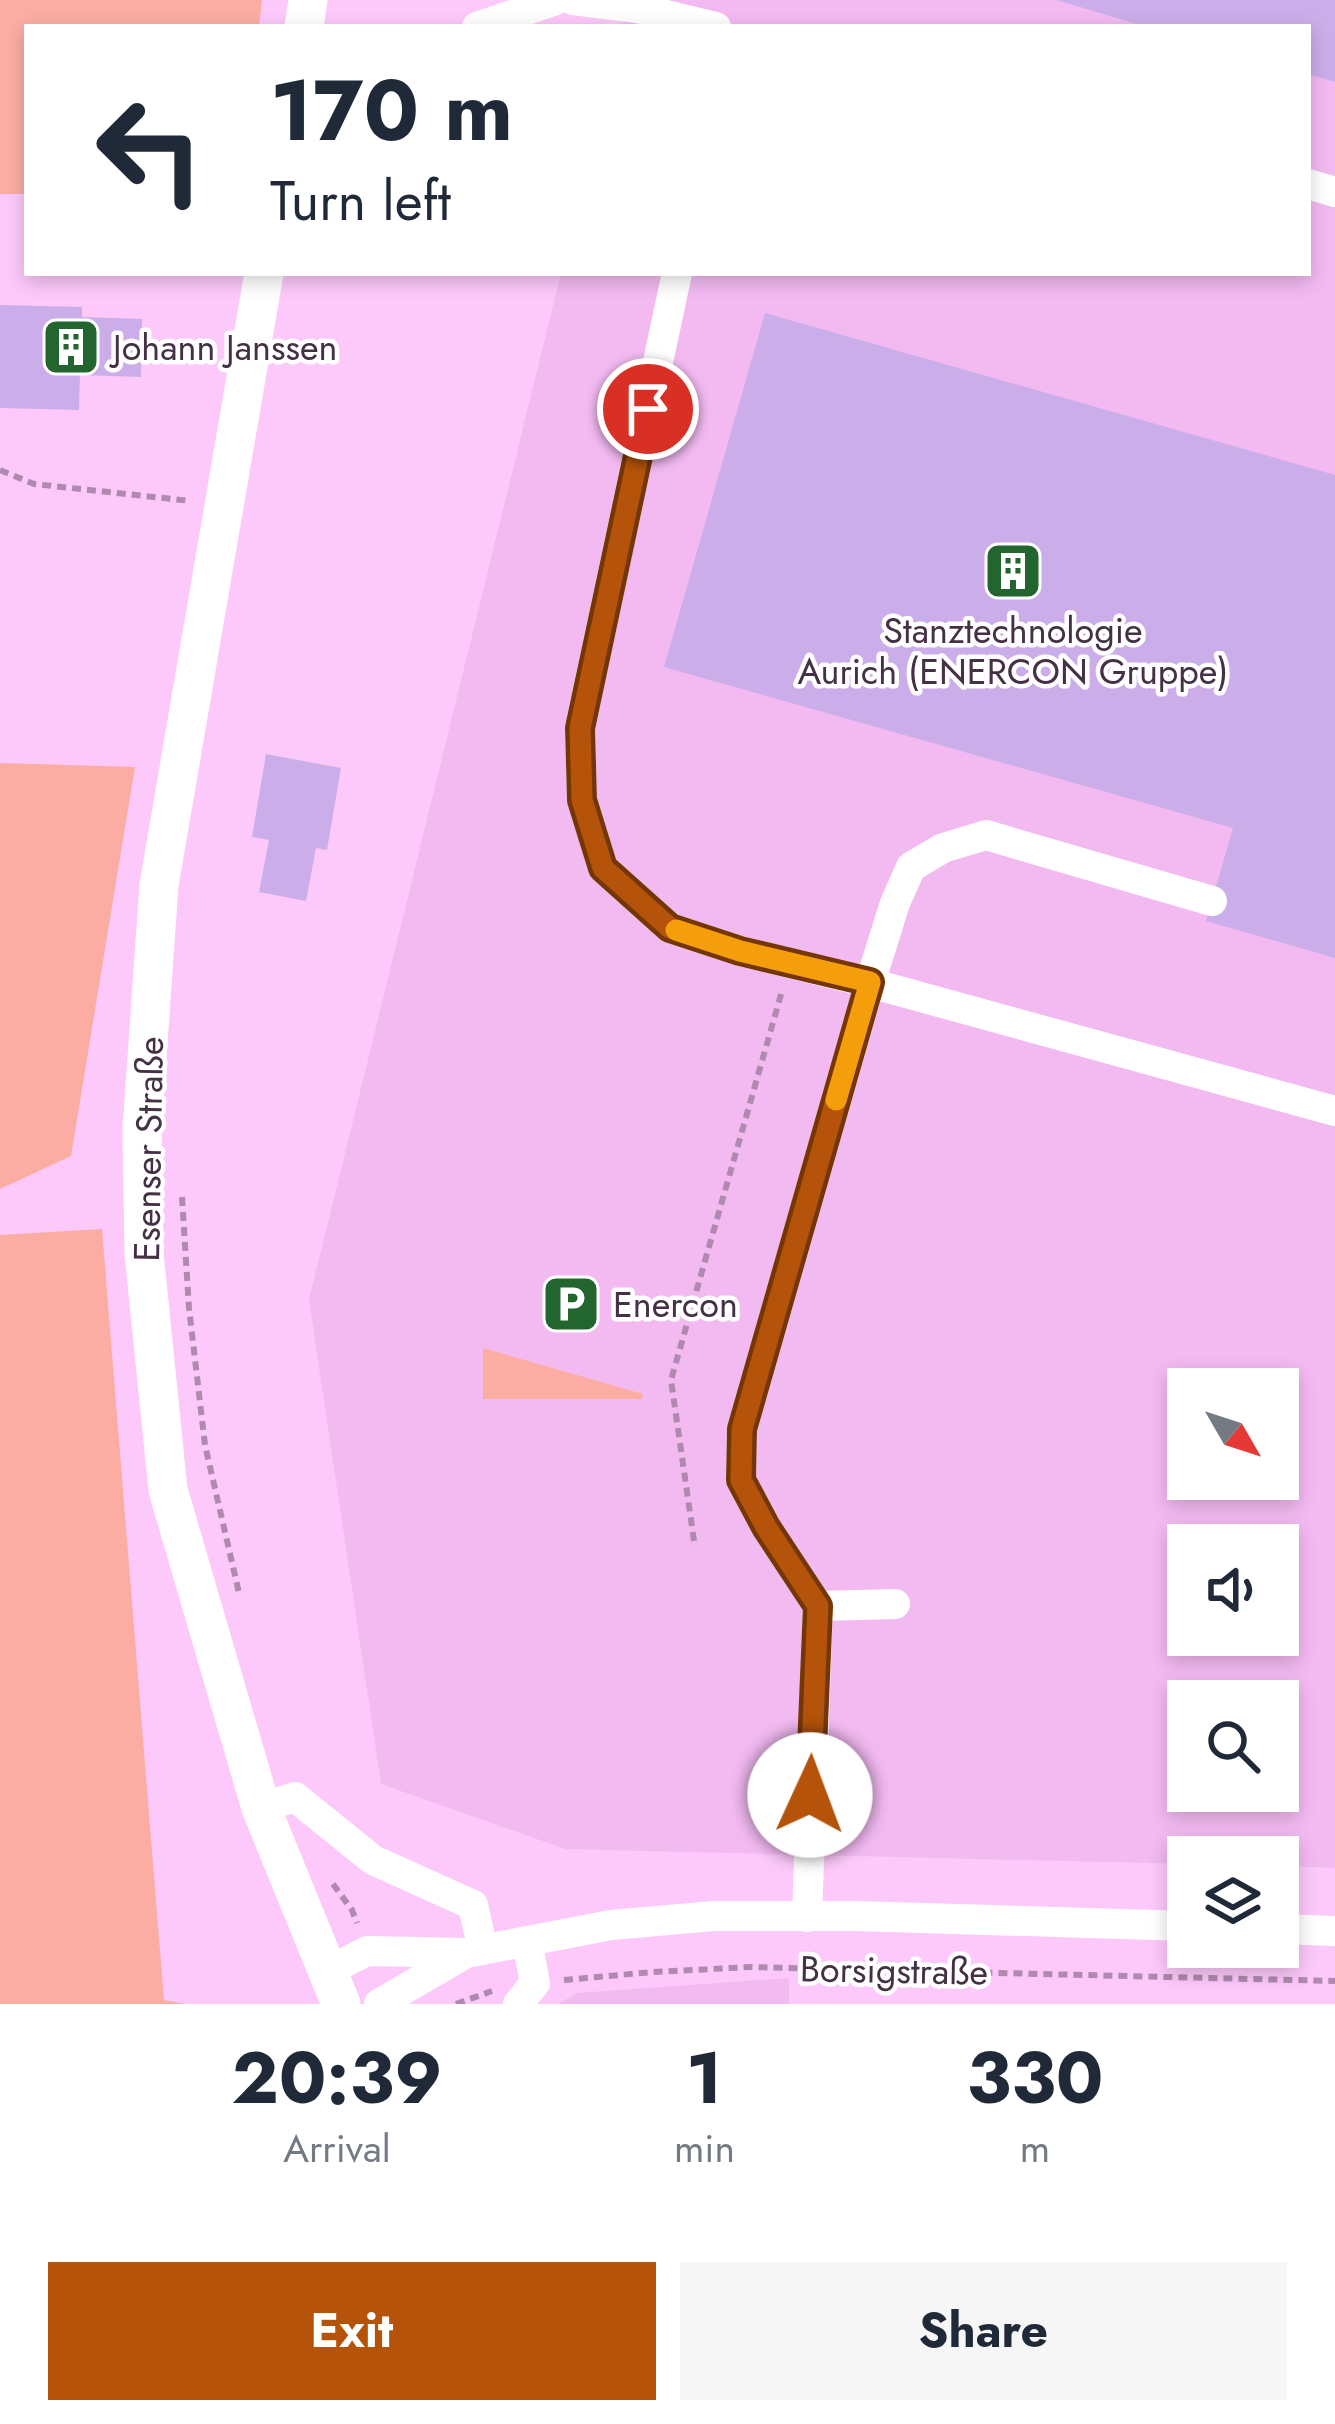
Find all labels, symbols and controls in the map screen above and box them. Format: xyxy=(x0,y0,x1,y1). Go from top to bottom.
text: 170 m xyxy=(270,50,513,172)
icon: left xyxy=(72,72,228,228)
text: Turn left xyxy=(270,162,451,240)
building icon: Johann Janssen xyxy=(40,316,102,378)
place label: Johann Janssen xyxy=(109,321,337,373)
pin xyxy=(597,358,699,460)
icon: arrive xyxy=(615,376,681,442)
building icon: Stanztechnologie Aurich (ENERCON Gruppe) xyxy=(982,540,1044,602)
place label: Stanztechnologie Aurich (ENERCON Gruppe) xyxy=(797,604,1229,697)
street label: Esenser Straße xyxy=(120,1036,176,1262)
parking icon: Enercon xyxy=(540,1273,602,1335)
place label: Enercon xyxy=(613,1278,738,1330)
north arrow xyxy=(1167,1368,1299,1500)
map controls xyxy=(1167,1368,1299,1968)
button: sound xyxy=(1167,1524,1299,1656)
button: search xyxy=(1167,1680,1299,1812)
position arrow xyxy=(747,1732,873,1858)
button: layers xyxy=(1167,1836,1299,1968)
street label: Borsigstraße xyxy=(799,1942,989,1998)
text: 20:39 xyxy=(231,2026,442,2130)
text: 1 xyxy=(686,2026,723,2130)
text: 330 xyxy=(966,2026,1104,2130)
text: Arrival xyxy=(283,2120,391,2177)
text: min xyxy=(674,2120,735,2177)
text: m xyxy=(1020,2120,1050,2177)
button: Exit xyxy=(48,2262,656,2400)
button: Share xyxy=(680,2262,1287,2400)

